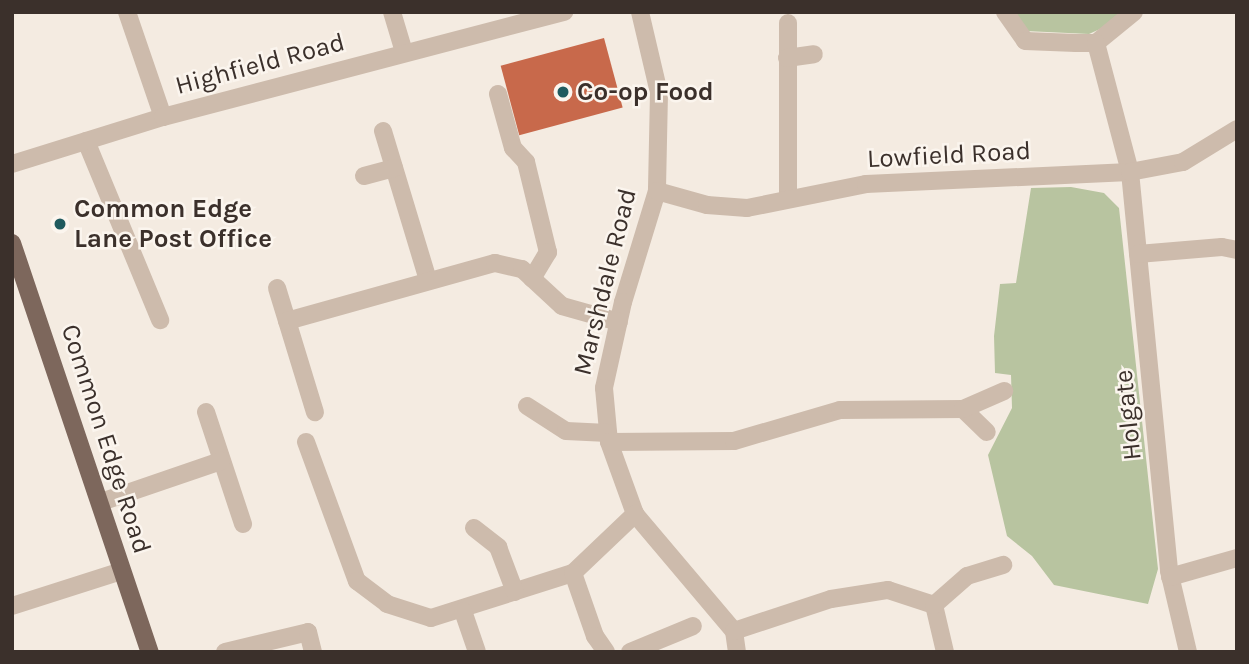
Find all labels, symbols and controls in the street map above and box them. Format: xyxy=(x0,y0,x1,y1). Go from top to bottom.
street label: Highfield Road xyxy=(172,26,348,102)
place label: Co-op Food xyxy=(577,76,714,108)
marker: Co-op Food xyxy=(555,84,571,100)
street label: Lowfield Road xyxy=(866,135,1032,175)
street label: Marshdale Road xyxy=(567,185,643,379)
place label: Common Edge Lane Post Office xyxy=(74,193,272,255)
marker: Common Edge Lane Post Office xyxy=(52,216,68,232)
street label: Common Edge Road xyxy=(54,321,158,557)
street label: Holgate xyxy=(1108,368,1148,462)

